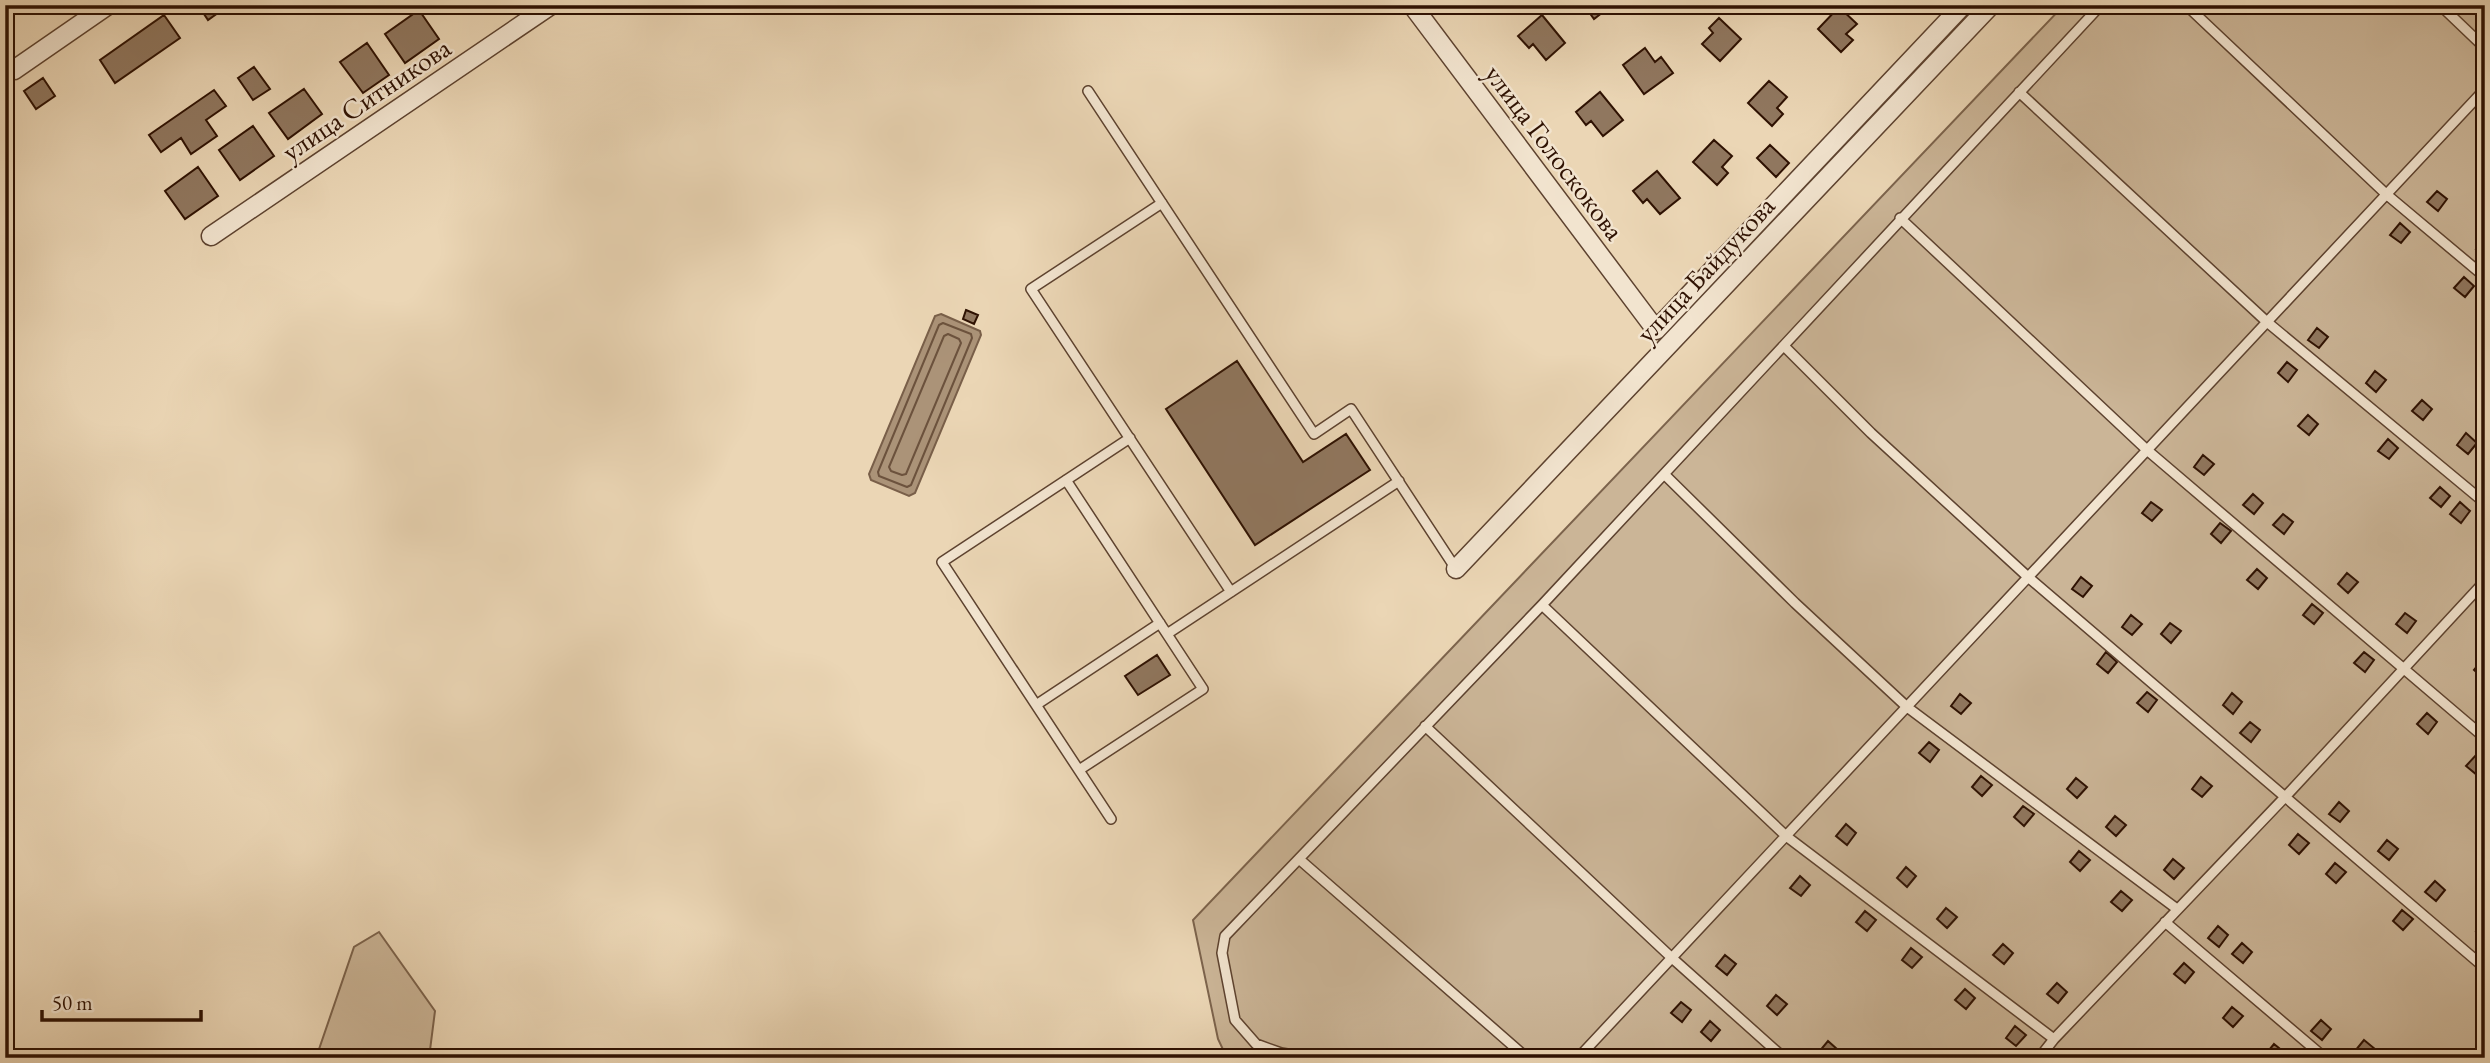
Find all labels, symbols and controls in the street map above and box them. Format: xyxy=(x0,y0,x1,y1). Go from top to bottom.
street label: улица Ситникова xyxy=(275,29,458,169)
street label: улица Голоскокова xyxy=(1477,57,1633,248)
street label: улица Байдукова xyxy=(1628,187,1783,350)
scale bar xyxy=(42,979,201,1023)
text: 50 m xyxy=(52,989,93,1016)

